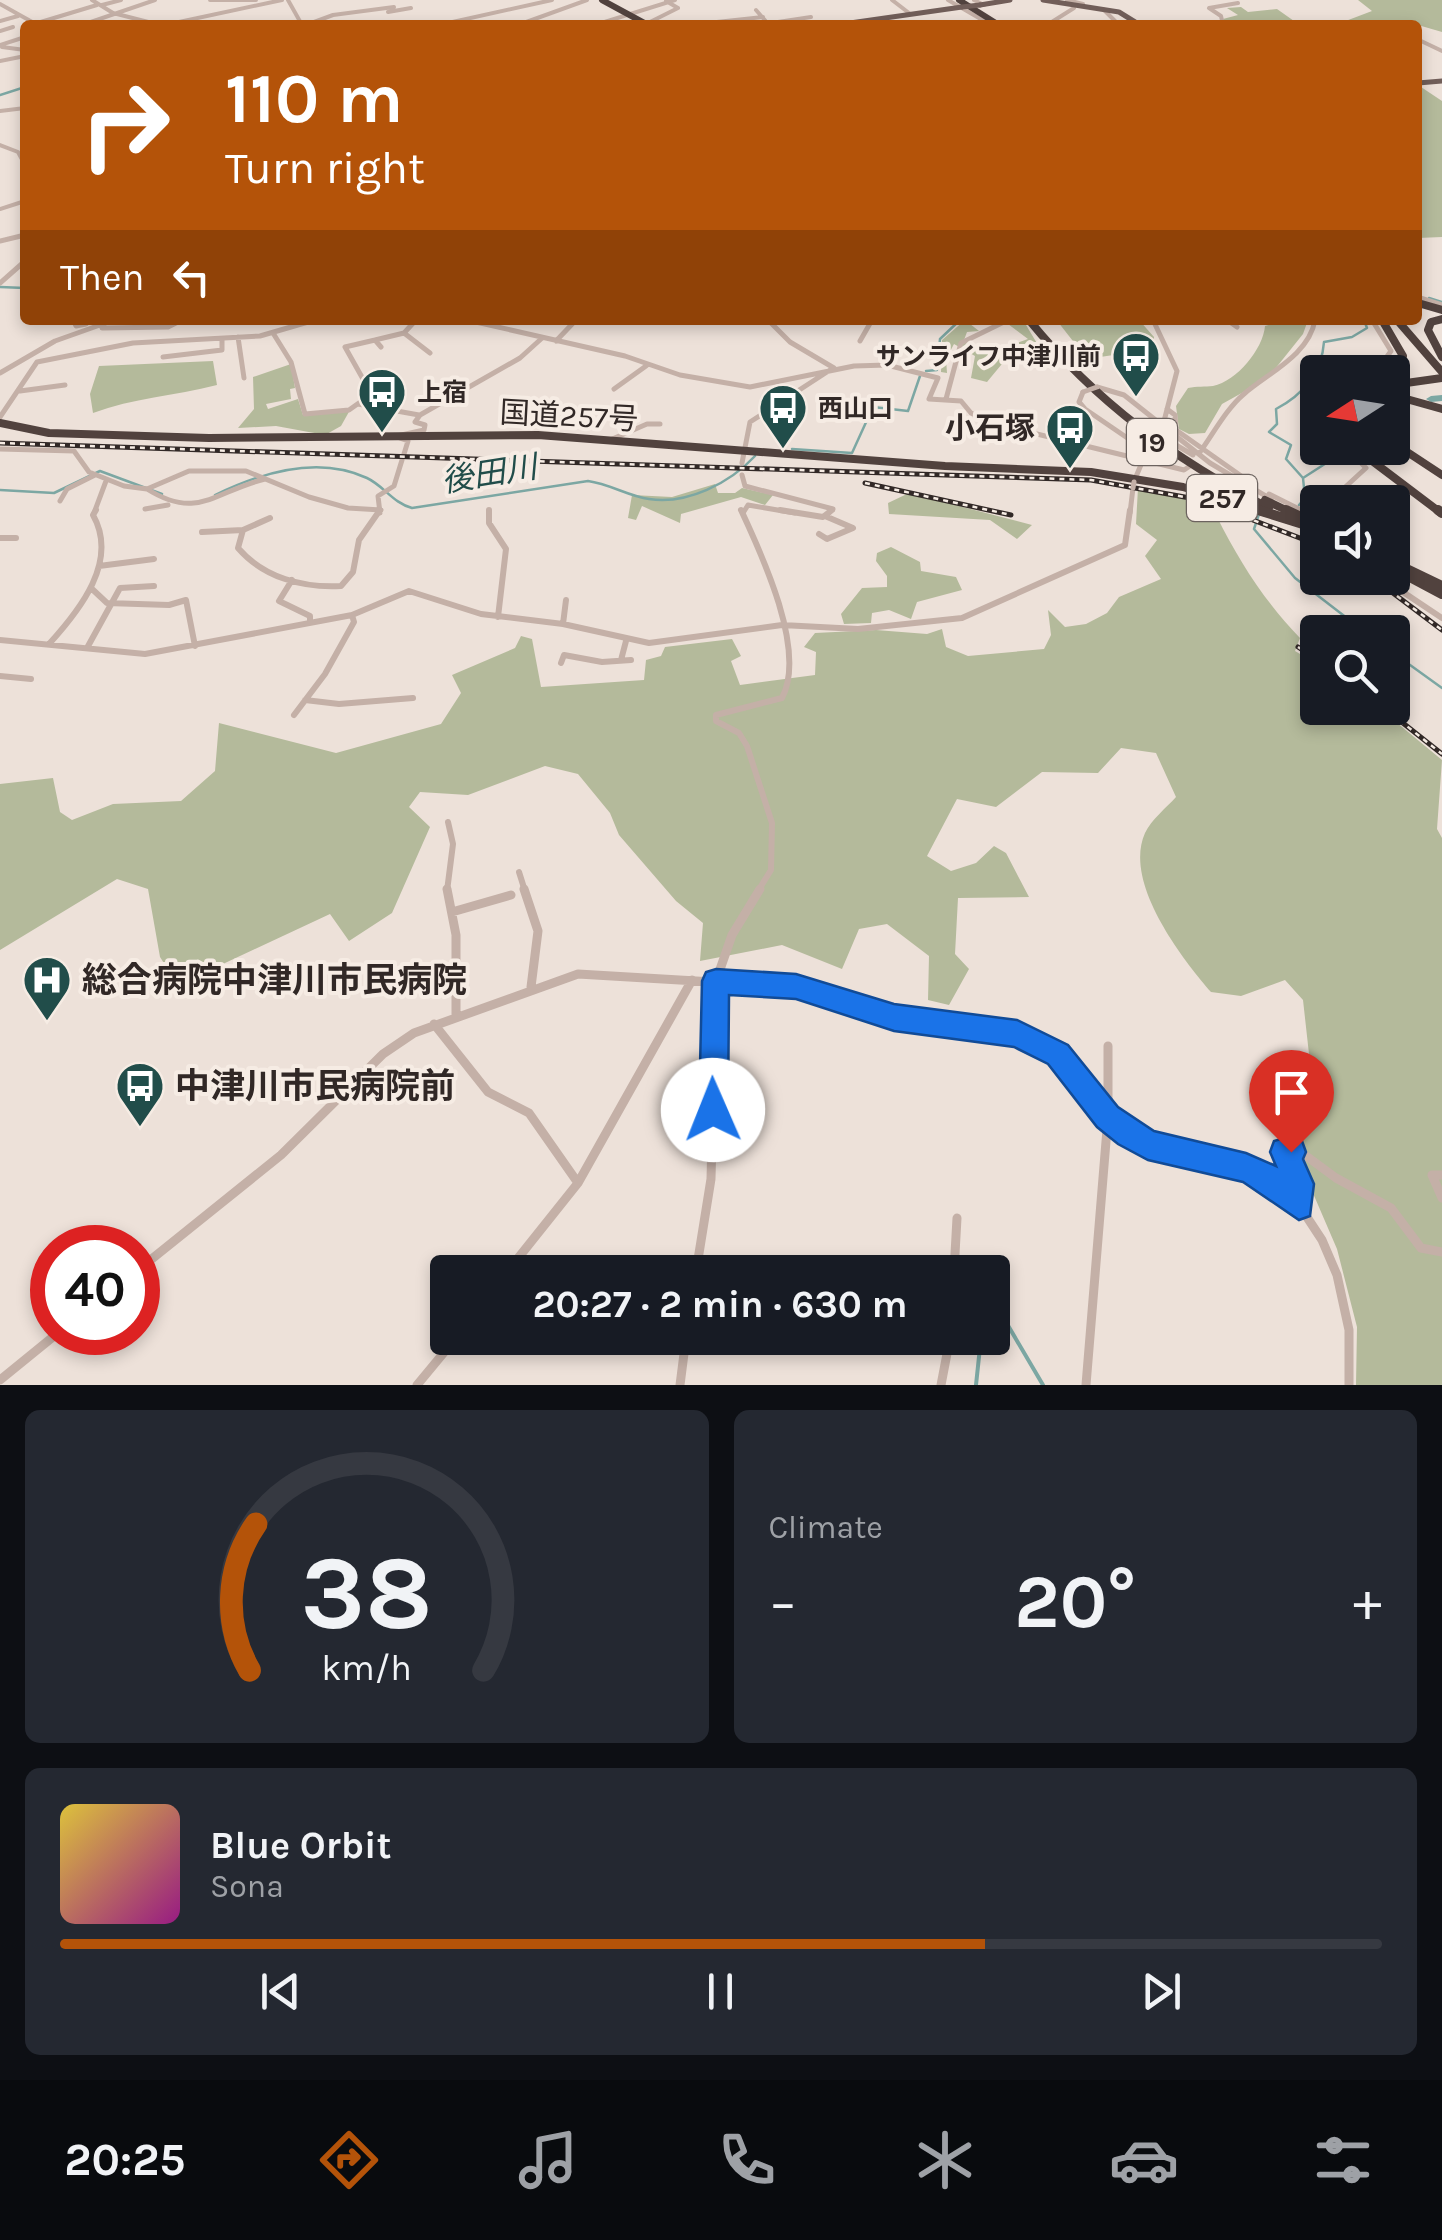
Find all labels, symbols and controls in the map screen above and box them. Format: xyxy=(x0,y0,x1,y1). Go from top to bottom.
text: 110 m xyxy=(225,58,403,140)
icon: right xyxy=(60,60,190,190)
text: Turn right xyxy=(225,142,425,194)
icon: left xyxy=(164,250,219,305)
text: Then xyxy=(60,255,144,300)
bus stop icon: サンライフ中津川前 xyxy=(1110,330,1162,398)
place label: サンライフ中津川前 xyxy=(876,342,1101,371)
north arrow xyxy=(1300,355,1410,465)
map controls xyxy=(1300,355,1410,725)
bus stop icon: 上宿 xyxy=(356,366,408,434)
place label: 上宿 xyxy=(417,378,467,407)
bus stop icon: 西山口 xyxy=(757,382,809,450)
street label: 国道257号 xyxy=(499,394,639,438)
place label: 西山口 xyxy=(818,394,893,423)
bus stop icon: 小石塚 xyxy=(1044,402,1096,470)
place label: 小石塚 xyxy=(945,410,1035,446)
road number: 19 xyxy=(1127,419,1177,465)
water label: 後田川 xyxy=(439,448,542,500)
road number: 257 xyxy=(1187,475,1257,521)
button: sound xyxy=(1300,485,1410,595)
button: search xyxy=(1300,615,1410,725)
hospital icon: 総合病院中津川市民病院 xyxy=(21,954,73,1022)
place label: 総合病院中津川市民病院 xyxy=(82,960,467,1001)
pin xyxy=(1249,1050,1334,1153)
position arrow xyxy=(661,1058,765,1162)
bus stop icon: 中津川市民病院前 xyxy=(114,1060,166,1128)
icon: arrive xyxy=(1264,1065,1319,1120)
place label: 中津川市民病院前 xyxy=(175,1066,455,1107)
speed limit sign: 40 xyxy=(30,1225,160,1355)
text: 20:27 · 2 min · 630 m xyxy=(532,1282,908,1327)
text: Climate xyxy=(769,1509,883,1546)
text: 38 xyxy=(301,1533,433,1654)
text: 20° xyxy=(1014,1558,1136,1646)
text: − xyxy=(769,1570,797,1634)
text: + xyxy=(1353,1570,1382,1634)
text: km/h xyxy=(321,1647,412,1689)
text: Blue Orbit xyxy=(210,1823,391,1868)
text: Sona xyxy=(210,1868,284,1905)
icon: previous xyxy=(253,1964,308,2019)
icon: pause xyxy=(693,1964,748,2019)
icon: next xyxy=(1134,1964,1189,2019)
icon: directions xyxy=(314,2125,384,2195)
icon: music xyxy=(513,2125,583,2195)
icon: phone xyxy=(712,2125,782,2195)
icon: climate xyxy=(910,2125,980,2195)
icon: car xyxy=(1109,2125,1179,2195)
icon: filters xyxy=(1308,2125,1378,2195)
text: 20:25 xyxy=(64,2134,186,2186)

